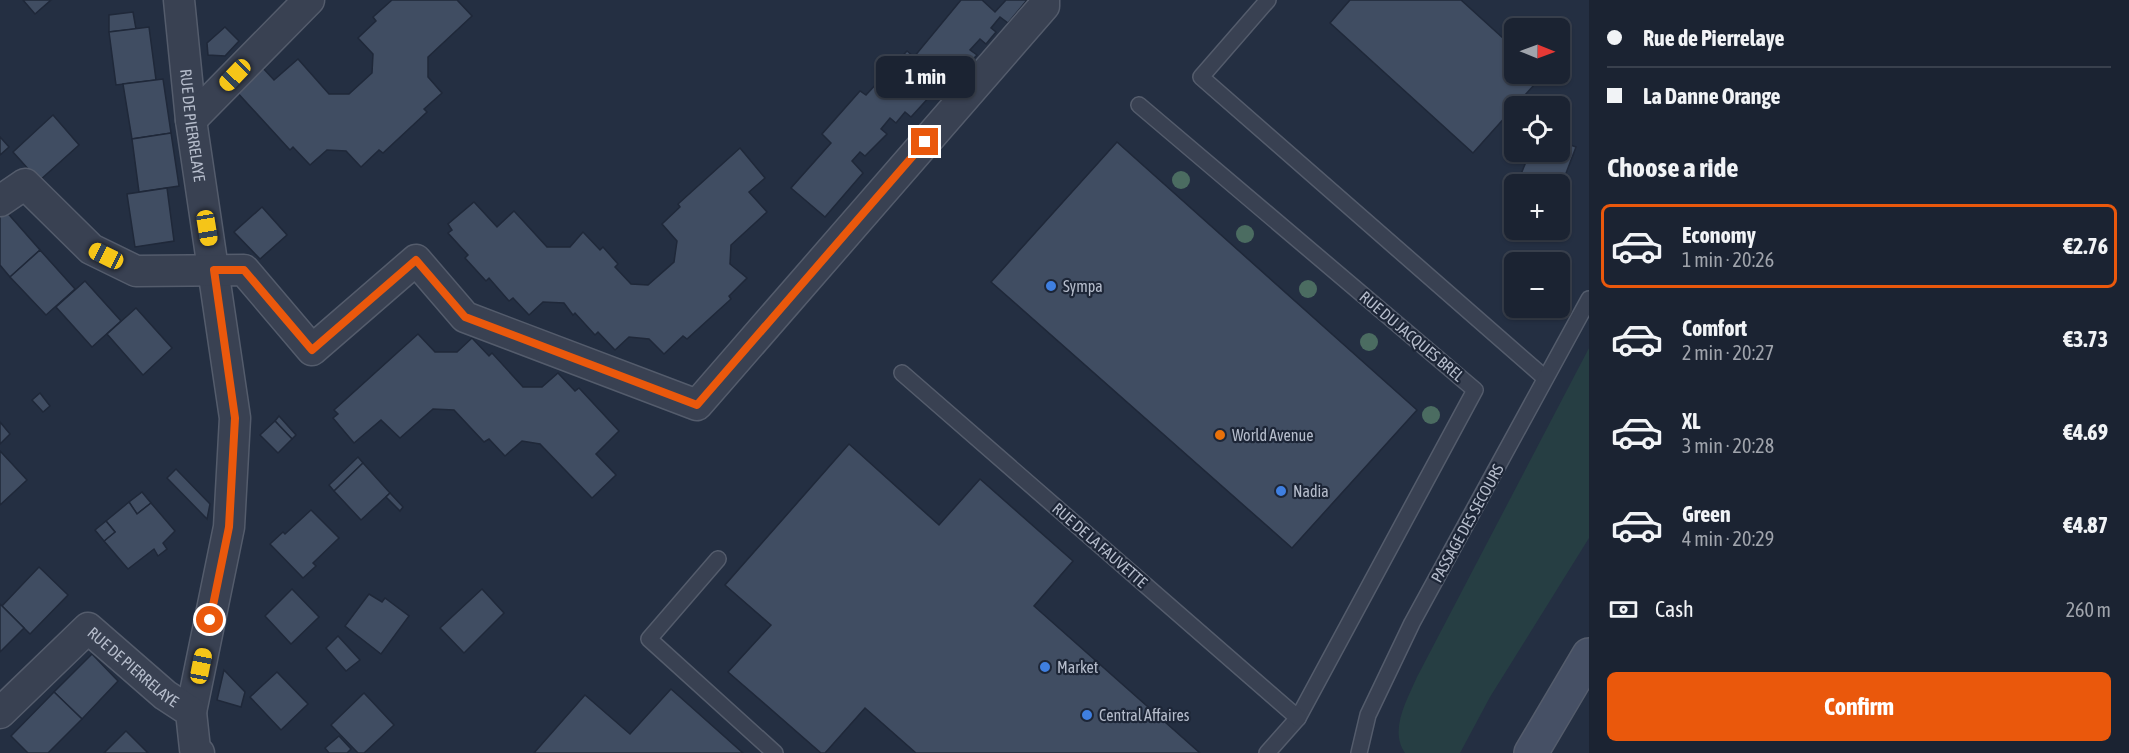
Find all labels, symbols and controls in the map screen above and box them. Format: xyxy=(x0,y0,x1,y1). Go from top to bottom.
north arrow xyxy=(1504,18,1570,84)
map controls xyxy=(1504,18,1570,318)
text: Rue de Pierrelaye xyxy=(1643,25,1785,51)
callout: 1 min xyxy=(876,55,974,97)
car xyxy=(216,56,254,94)
text: 1 min xyxy=(905,65,946,88)
street label: RUE DE PIERRELAYE xyxy=(177,68,209,183)
text: La Danne Orange xyxy=(1643,83,1780,109)
button: locate xyxy=(1504,96,1570,162)
route end xyxy=(911,128,938,155)
text: Choose a ride xyxy=(1607,152,1739,183)
button: + xyxy=(1504,174,1570,240)
car xyxy=(195,209,219,247)
icon: car xyxy=(1610,219,1664,273)
text: Economy xyxy=(1682,222,1756,248)
text: €2.76 xyxy=(2063,233,2108,259)
car xyxy=(86,240,126,272)
text: 1 min · 20:26 xyxy=(1682,248,1774,271)
button: − xyxy=(1504,252,1570,318)
place label: Sympa xyxy=(1063,277,1103,296)
marker: Sympa xyxy=(1044,279,1058,293)
street label: RUE DU JACQUES BREL xyxy=(1356,287,1468,385)
icon: car xyxy=(1610,312,1664,366)
text: Comfort xyxy=(1682,315,1747,341)
text: €3.73 xyxy=(2063,326,2108,352)
text: 2 min · 20:27 xyxy=(1682,341,1774,364)
icon: car xyxy=(1610,405,1664,459)
text: XL xyxy=(1682,408,1700,434)
text: €4.69 xyxy=(2063,419,2108,445)
place label: World Avenue xyxy=(1232,426,1314,444)
marker: World Avenue xyxy=(1213,428,1227,442)
text: 3 min · 20:28 xyxy=(1682,434,1774,457)
street label: PASSAGE DES SECOURS xyxy=(1427,460,1507,585)
place label: Nadia xyxy=(1293,482,1329,500)
marker: Nadia xyxy=(1274,484,1288,498)
icon: car xyxy=(1610,498,1664,552)
street label: RUE DE LA FAUVETTE xyxy=(1049,499,1151,591)
text: Green xyxy=(1682,501,1731,527)
text: €4.87 xyxy=(2063,512,2108,538)
text: 4 min · 20:29 xyxy=(1682,527,1774,550)
icon: cash xyxy=(1607,593,1640,626)
text: Cash xyxy=(1655,596,1694,622)
text: 260 m xyxy=(2066,598,2111,621)
route start xyxy=(196,606,223,633)
street label: RUE DE PIERRELAYE xyxy=(84,623,182,710)
car xyxy=(189,647,213,685)
place label: Market xyxy=(1057,658,1099,676)
marker: Market xyxy=(1038,660,1052,674)
button: Confirm xyxy=(1607,672,2111,741)
place label: Central Affaires xyxy=(1099,706,1190,724)
marker: Central Affaires xyxy=(1080,708,1094,722)

